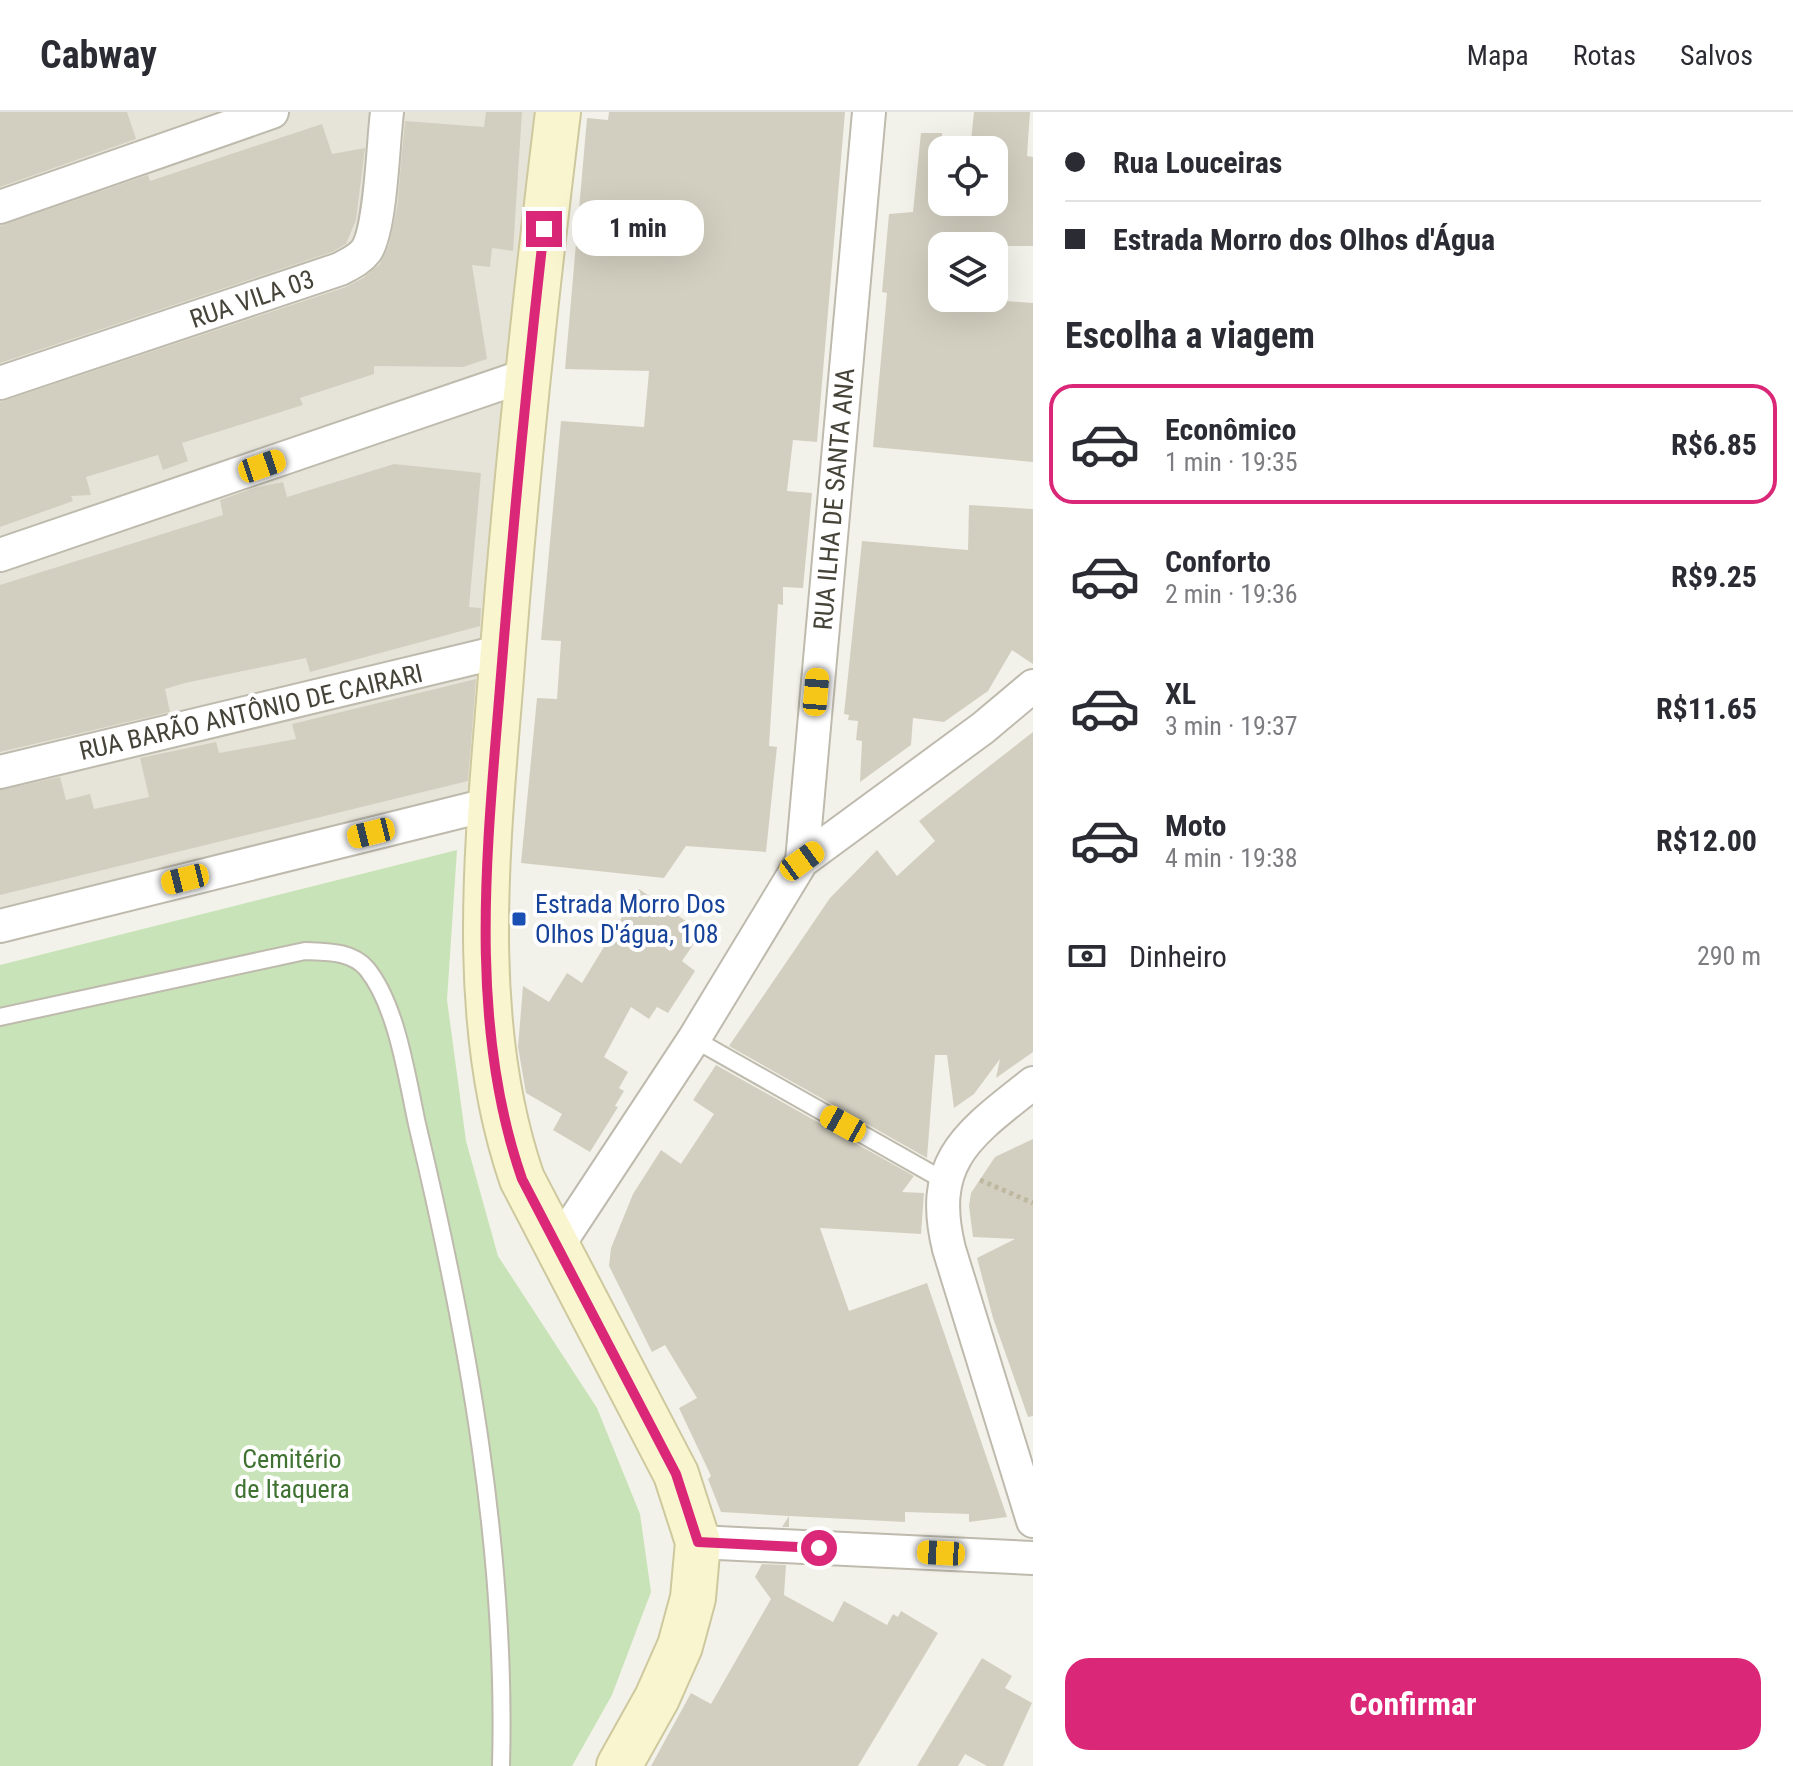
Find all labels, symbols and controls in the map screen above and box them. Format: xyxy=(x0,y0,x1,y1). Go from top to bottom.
text: Cabway xyxy=(40,33,157,77)
text: Mapa xyxy=(1467,39,1529,72)
text: Rotas xyxy=(1573,39,1636,72)
text: Salvos xyxy=(1680,39,1753,72)
map controls xyxy=(928,136,1008,312)
button: locate xyxy=(928,136,1008,216)
text: Rua Louceiras xyxy=(1113,145,1282,180)
callout: 1 min xyxy=(572,201,704,257)
route end xyxy=(526,211,562,247)
text: 1 min xyxy=(609,213,667,243)
text: Estrada Morro dos Olhos d'Água xyxy=(1113,222,1495,257)
button: layers xyxy=(928,232,1008,312)
street label: RUA VILA 03 xyxy=(186,264,318,334)
text: Escolha a viagem xyxy=(1065,315,1315,357)
street label: RUA ILHA DE SANTA ANA xyxy=(808,367,860,631)
icon: car xyxy=(1069,408,1141,480)
text: Econômico xyxy=(1165,412,1296,447)
text: R$6.85 xyxy=(1671,427,1757,462)
car xyxy=(235,447,289,485)
text: 1 min · 19:35 xyxy=(1165,447,1298,477)
icon: car xyxy=(1069,540,1141,612)
text: Conforto xyxy=(1165,544,1271,579)
text: R$9.25 xyxy=(1671,559,1757,594)
text: 2 min · 19:36 xyxy=(1165,579,1298,609)
street label: RUA BARÃO ANTÔNIO DE CAIRARI xyxy=(76,658,426,766)
car xyxy=(802,667,830,717)
icon: car xyxy=(1069,672,1141,744)
text: XL xyxy=(1165,676,1196,711)
text: R$11.65 xyxy=(1656,691,1757,726)
text: 3 min · 19:37 xyxy=(1165,711,1298,741)
icon: car xyxy=(1069,804,1141,876)
text: Moto xyxy=(1165,808,1226,843)
car xyxy=(345,816,397,850)
text: R$12.00 xyxy=(1656,823,1757,858)
car xyxy=(776,837,828,885)
text: 4 min · 19:38 xyxy=(1165,843,1298,873)
car xyxy=(159,862,211,896)
place label: Estrada Morro Dos Olhos D'água, 108 xyxy=(535,889,726,949)
marker: Estrada Morro Dos Olhos D'água, 108 xyxy=(510,910,528,928)
icon: cash xyxy=(1065,934,1109,978)
text: Dinheiro xyxy=(1129,939,1227,974)
text: 290 m xyxy=(1697,941,1761,971)
car xyxy=(816,1102,870,1146)
park label: Cemitério de Itaquera xyxy=(234,1444,350,1504)
route start xyxy=(801,1530,837,1566)
car xyxy=(916,1540,966,1566)
button: Confirmar xyxy=(1065,1658,1761,1750)

